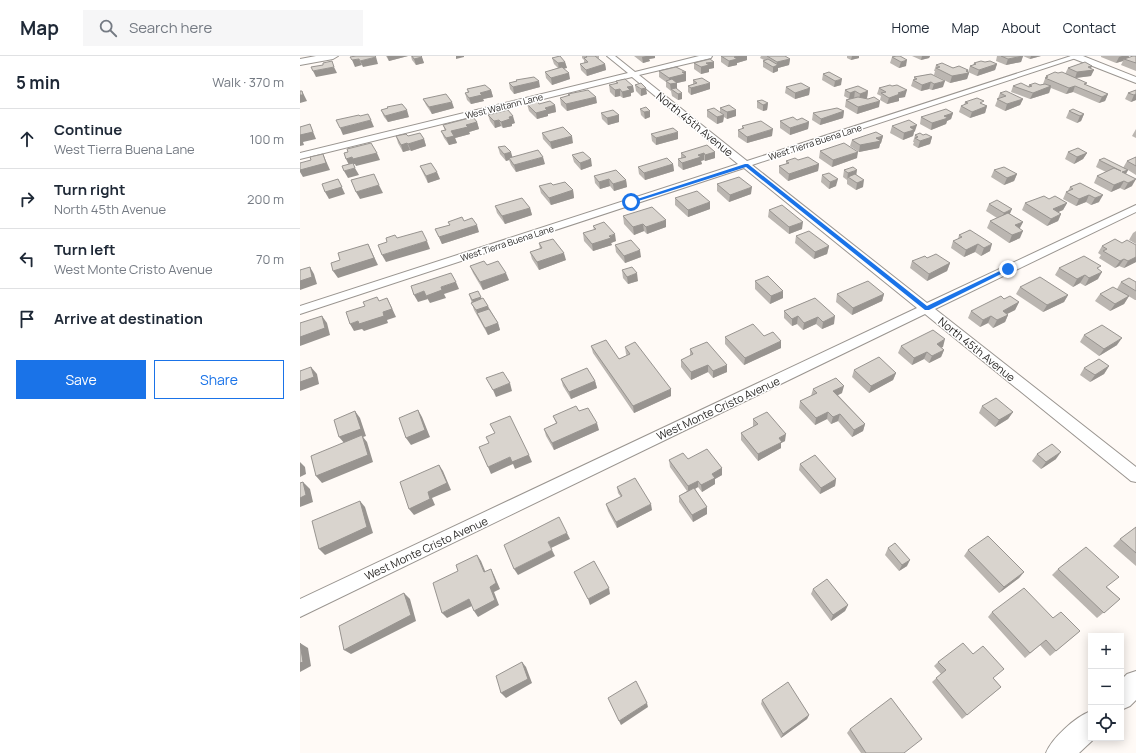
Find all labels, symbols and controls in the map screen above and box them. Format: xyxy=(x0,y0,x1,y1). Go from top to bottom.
search box xyxy=(83,10,363,46)
text: Map xyxy=(20,15,59,41)
icon: search xyxy=(97,17,119,39)
text: Search here xyxy=(129,17,212,38)
text: Home xyxy=(892,18,929,37)
text: Map xyxy=(951,18,979,37)
text: About xyxy=(1001,18,1041,37)
text: Contact xyxy=(1063,18,1116,37)
text: 5 min xyxy=(16,71,60,94)
text: Walk · 370 m xyxy=(212,73,284,91)
street label: North 45th Avenue xyxy=(653,88,737,160)
street label: West Waltann Lane xyxy=(464,90,544,122)
text: Continue xyxy=(54,119,122,140)
street label: West Tierra Buena Lane xyxy=(767,121,863,163)
icon: ahead xyxy=(16,128,38,150)
text: 100 m xyxy=(249,130,284,148)
text: West Tierra Buena Lane xyxy=(54,140,195,158)
text: Turn right xyxy=(54,179,125,200)
icon: right xyxy=(16,188,38,210)
text: 200 m xyxy=(247,190,284,208)
route start xyxy=(622,193,640,211)
text: North 45th Avenue xyxy=(54,200,166,218)
street label: West Tierra Buena Lane xyxy=(459,222,555,264)
text: Turn left xyxy=(54,239,116,260)
icon: left xyxy=(16,248,38,270)
text: 70 m xyxy=(256,250,284,268)
text: West Monte Cristo Avenue xyxy=(54,260,213,278)
route end xyxy=(999,260,1017,278)
icon: arrive xyxy=(16,308,38,330)
text: Arrive at destination xyxy=(54,308,203,329)
street label: North 45th Avenue xyxy=(935,313,1019,385)
button: Save xyxy=(16,360,146,399)
button: Share xyxy=(154,360,284,399)
street label: West Monte Cristo Avenue xyxy=(654,373,783,443)
street label: West Monte Cristo Avenue xyxy=(362,513,491,583)
map controls xyxy=(1088,633,1124,741)
button: + xyxy=(1088,633,1124,669)
button: − xyxy=(1088,669,1124,705)
button: locate xyxy=(1088,705,1124,741)

